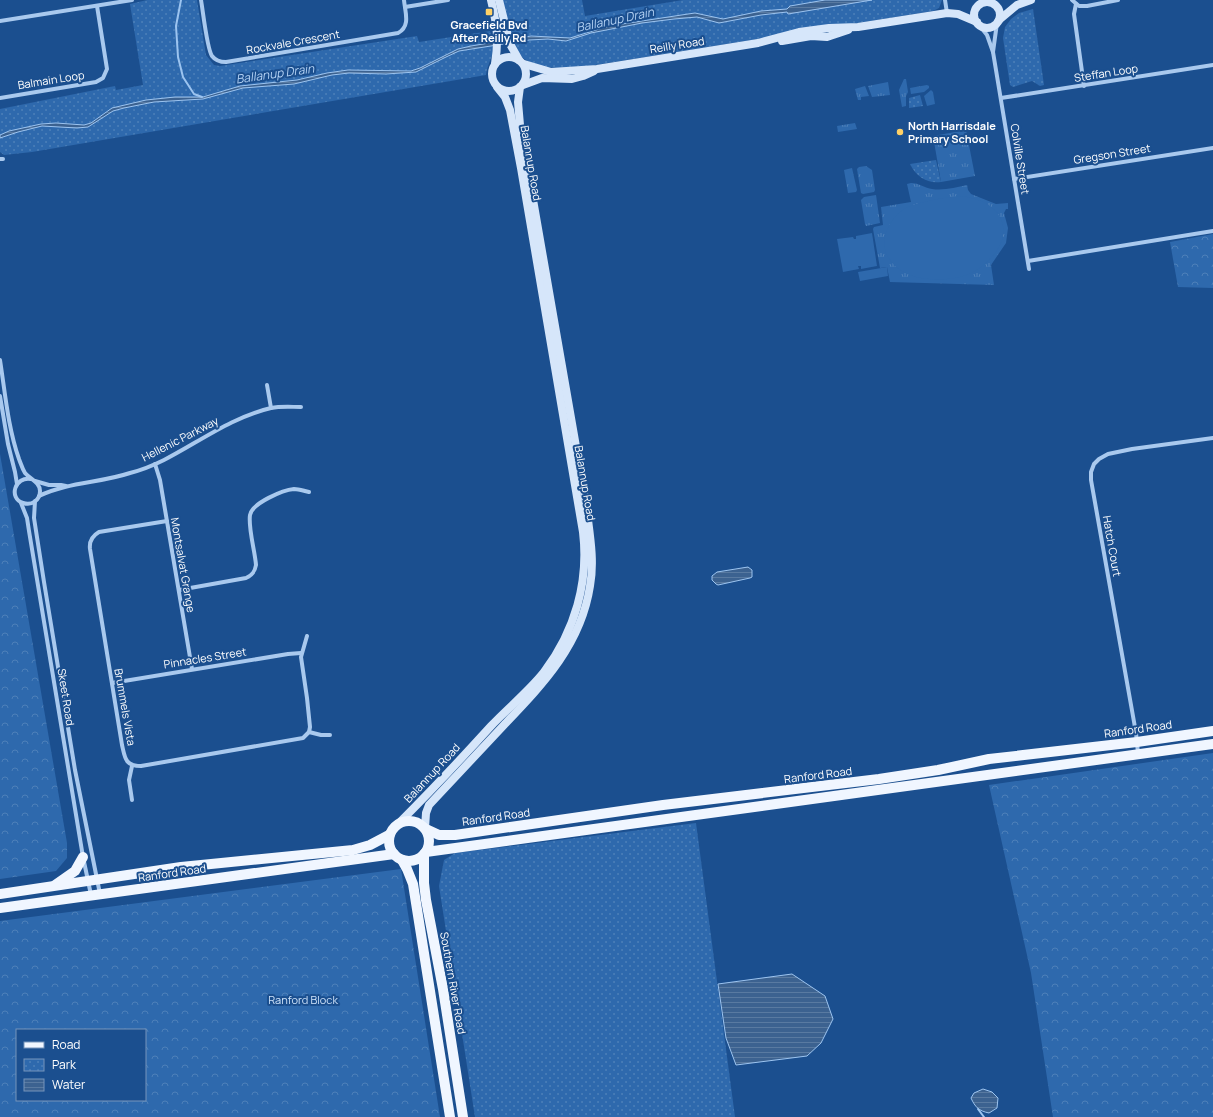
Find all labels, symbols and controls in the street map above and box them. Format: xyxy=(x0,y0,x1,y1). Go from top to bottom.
water label: Ballanup Drain xyxy=(575,3,656,36)
marker: Gracefield Bvd After Reilly Rd xyxy=(484,7,494,17)
place label: Gracefield Bvd After Reilly Rd xyxy=(450,17,528,45)
street label: Rockvale Crescent xyxy=(245,26,341,57)
street label: Reilly Road xyxy=(649,33,705,56)
water label: Ballanup Drain xyxy=(235,59,316,87)
street label: Steffan Loop xyxy=(1073,60,1139,85)
street label: Balmain Loop xyxy=(17,67,86,92)
place label: North Harrisdale Primary School xyxy=(908,118,996,146)
street label: Colville Street xyxy=(1008,123,1033,195)
street label: Balannup Road xyxy=(518,124,545,202)
marker: North Harrisdale Primary School xyxy=(895,127,905,137)
street label: Gregson Street xyxy=(1072,140,1152,167)
street label: Hellenic Parkway xyxy=(139,413,221,464)
street label: Balannup Road xyxy=(572,444,599,522)
street label: Hatch Court xyxy=(1100,514,1125,578)
street label: Montsalvat Grange xyxy=(168,516,199,614)
street label: Pinnacles Street xyxy=(162,644,247,671)
street label: Skeet Road xyxy=(55,667,78,727)
street label: Brummels Vista xyxy=(111,667,140,747)
street label: Ranford Road xyxy=(1103,716,1173,741)
street label: Balannup Road xyxy=(400,740,463,806)
street label: Ranford Road xyxy=(783,763,853,786)
street label: Ranford Road xyxy=(461,804,531,829)
street label: Ranford Road xyxy=(137,860,207,885)
street label: Southern River Road xyxy=(437,931,470,1035)
park label: Ranford Block xyxy=(268,992,338,1007)
legend xyxy=(16,1029,146,1101)
text: Road xyxy=(52,1036,80,1053)
text: Park xyxy=(52,1056,77,1073)
text: Water xyxy=(52,1076,86,1093)

